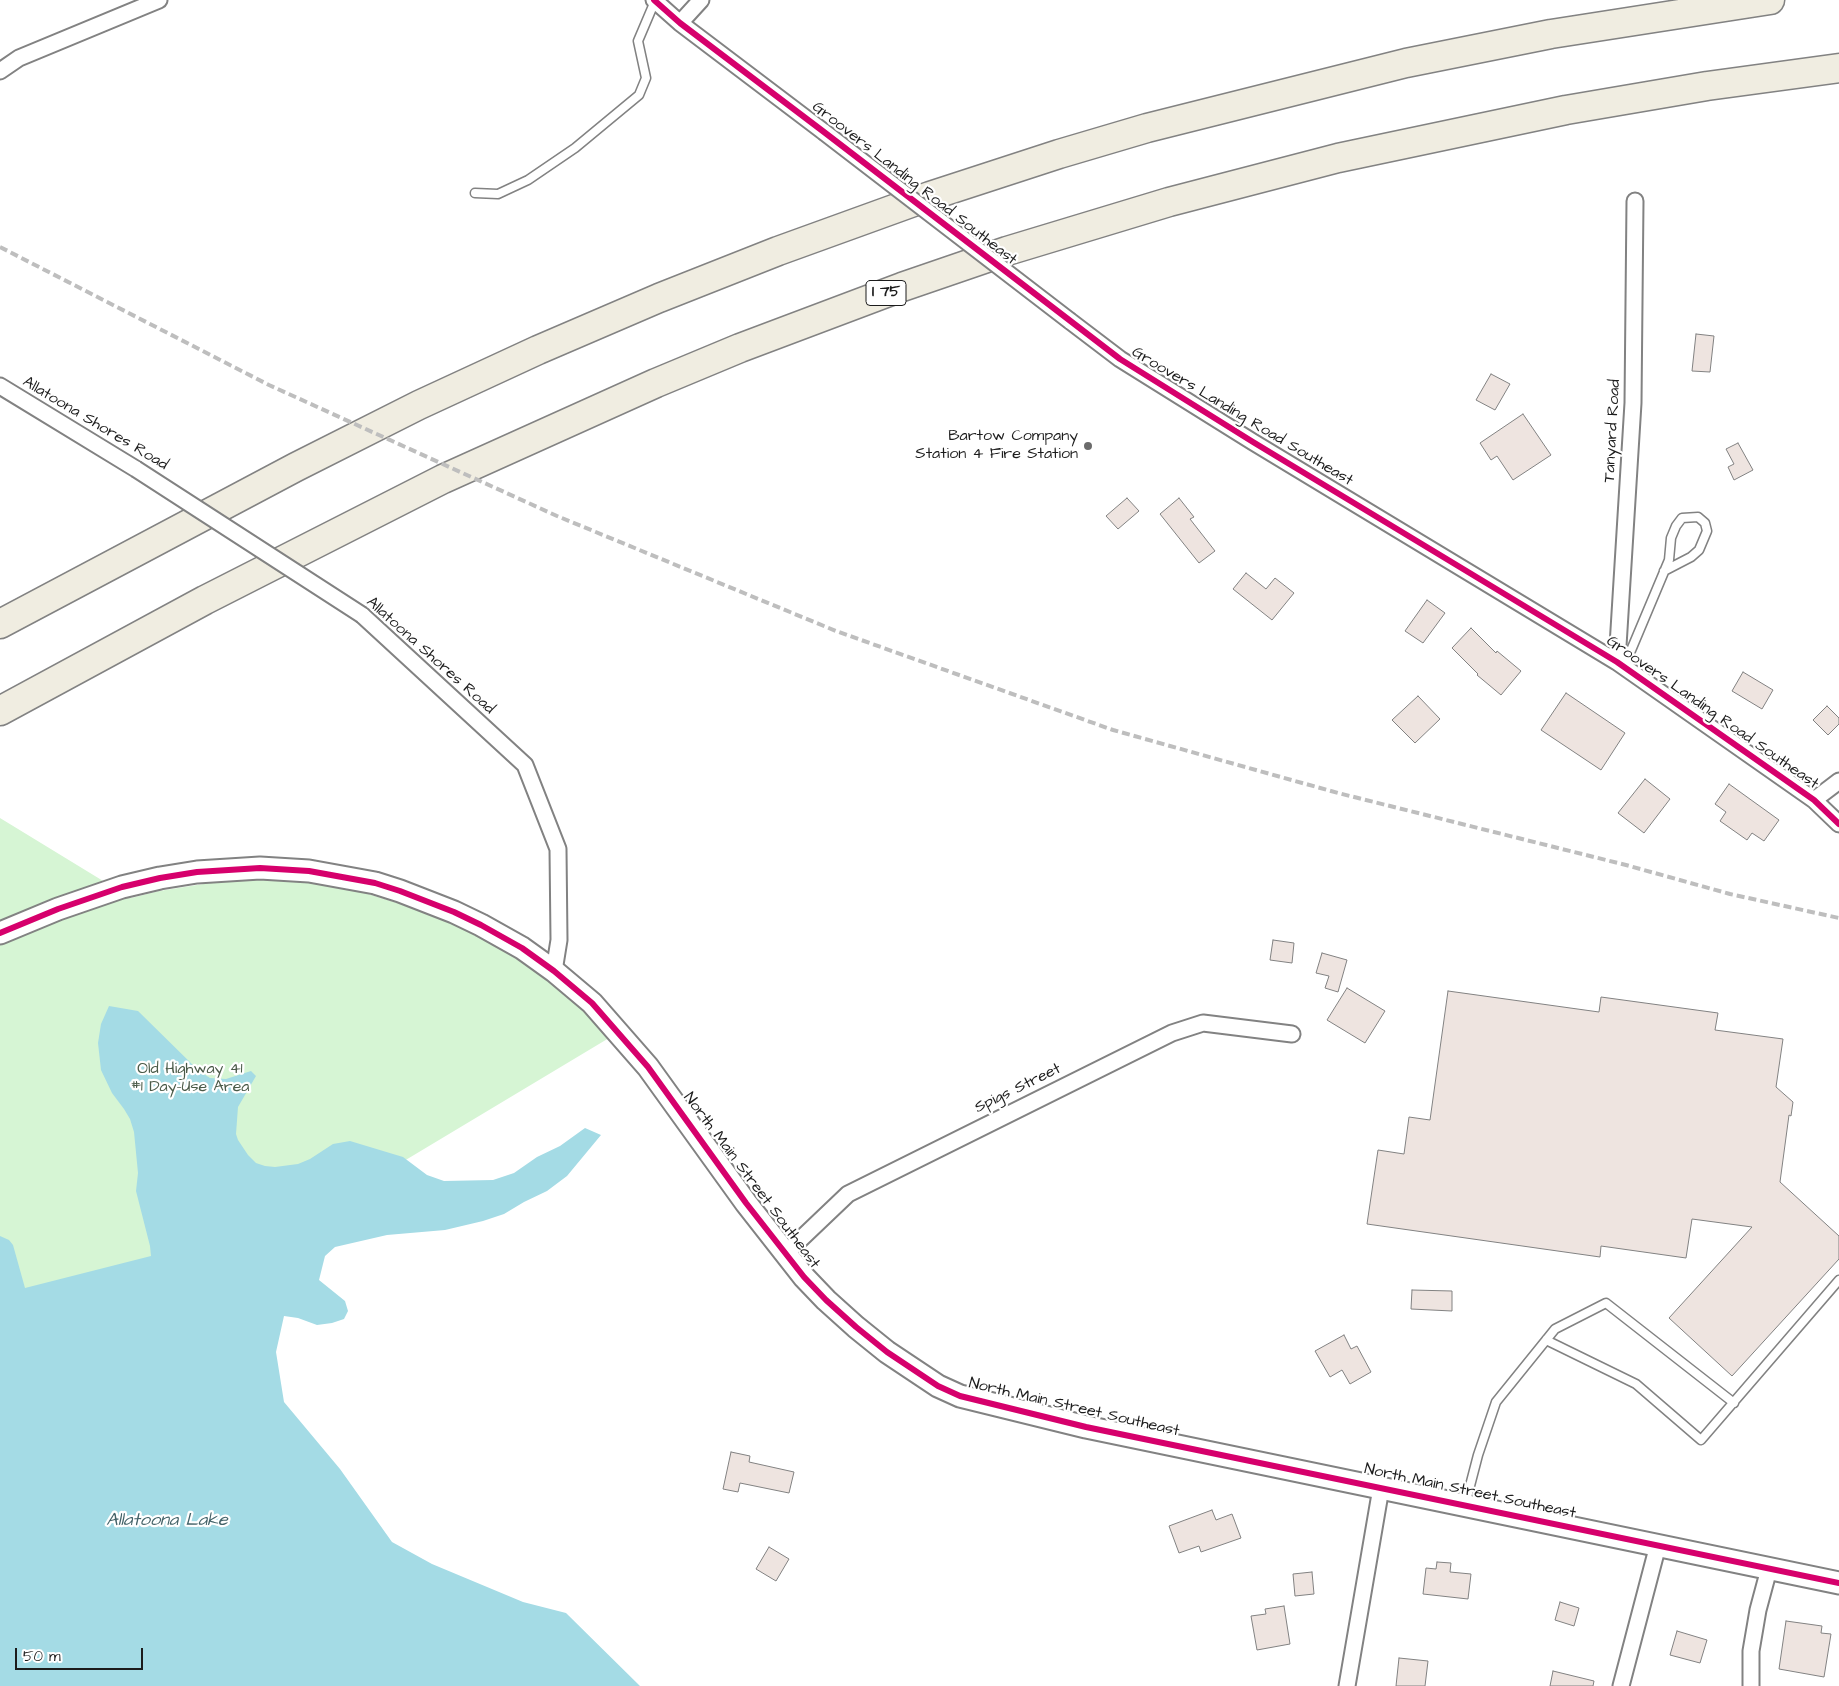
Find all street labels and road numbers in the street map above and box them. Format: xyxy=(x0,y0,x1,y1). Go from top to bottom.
street label: Groovers Landing Road Southeast xyxy=(808,98,1020,270)
road number: I 75 xyxy=(866,280,906,306)
street label: Groovers Landing Road Southeast xyxy=(1128,343,1356,491)
street label: Allatoona Shores Road xyxy=(19,373,171,475)
street label: Tanyard Road xyxy=(1601,379,1625,483)
street label: Allatoona Shores Road xyxy=(362,593,498,719)
street label: Groovers Landing Road Southeast xyxy=(1602,632,1822,794)
street label: Spigs Street xyxy=(972,1060,1064,1118)
street label: North Main Street Southeast xyxy=(678,1089,824,1273)
street label: North Main Street Southeast xyxy=(967,1374,1181,1442)
street label: North Main Street Southeast xyxy=(1363,1460,1577,1524)

